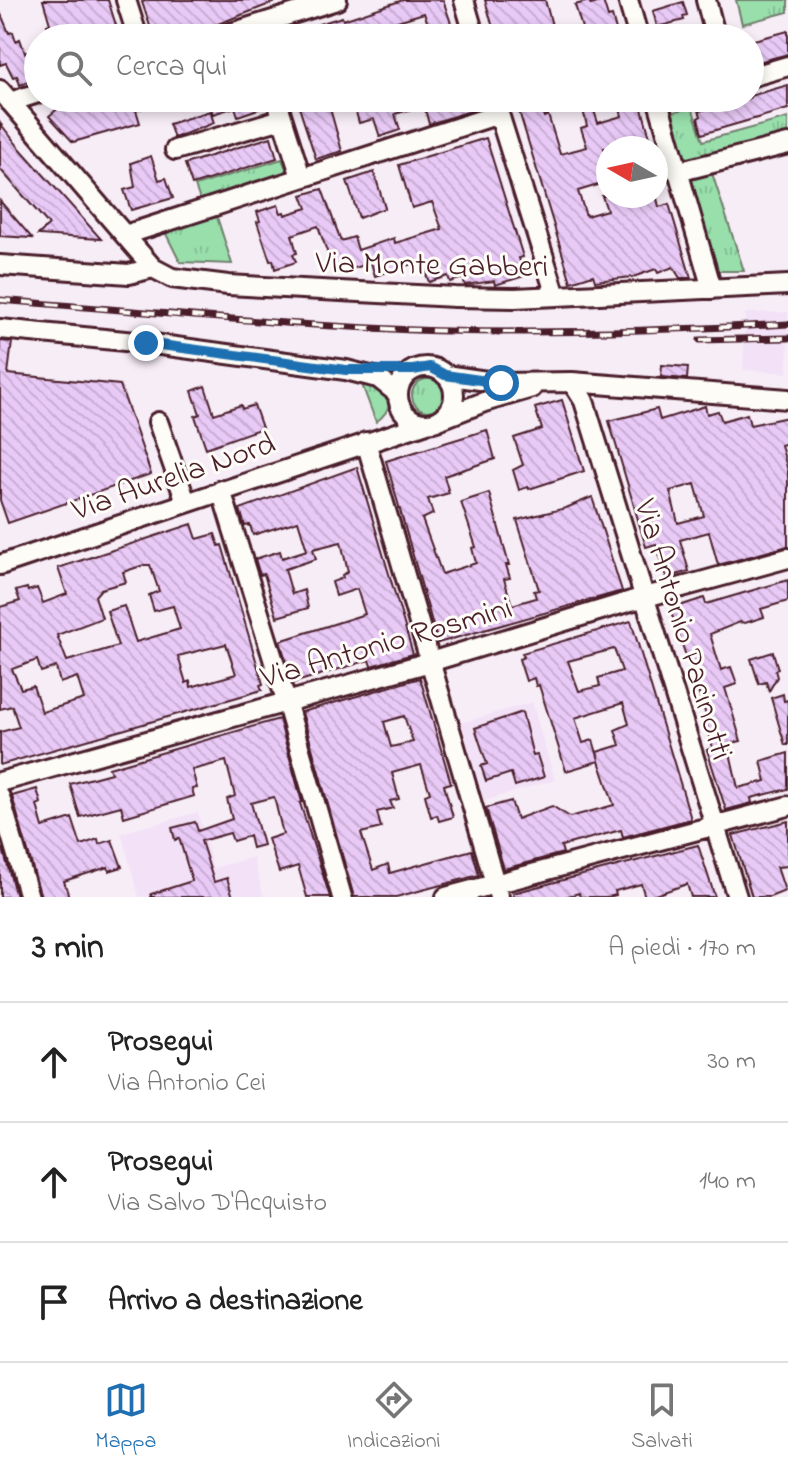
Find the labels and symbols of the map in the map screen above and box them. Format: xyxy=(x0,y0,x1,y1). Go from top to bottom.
north arrow xyxy=(596,136,668,208)
street label: Via Monte Gabberi xyxy=(314,241,549,292)
route end xyxy=(128,325,164,361)
route start xyxy=(483,365,519,401)
street label: Via Aurelia Nord xyxy=(65,422,282,535)
street label: Via Antonio Pacinotti xyxy=(619,493,744,766)
street label: Via Antonio Rosmini xyxy=(255,586,518,703)

